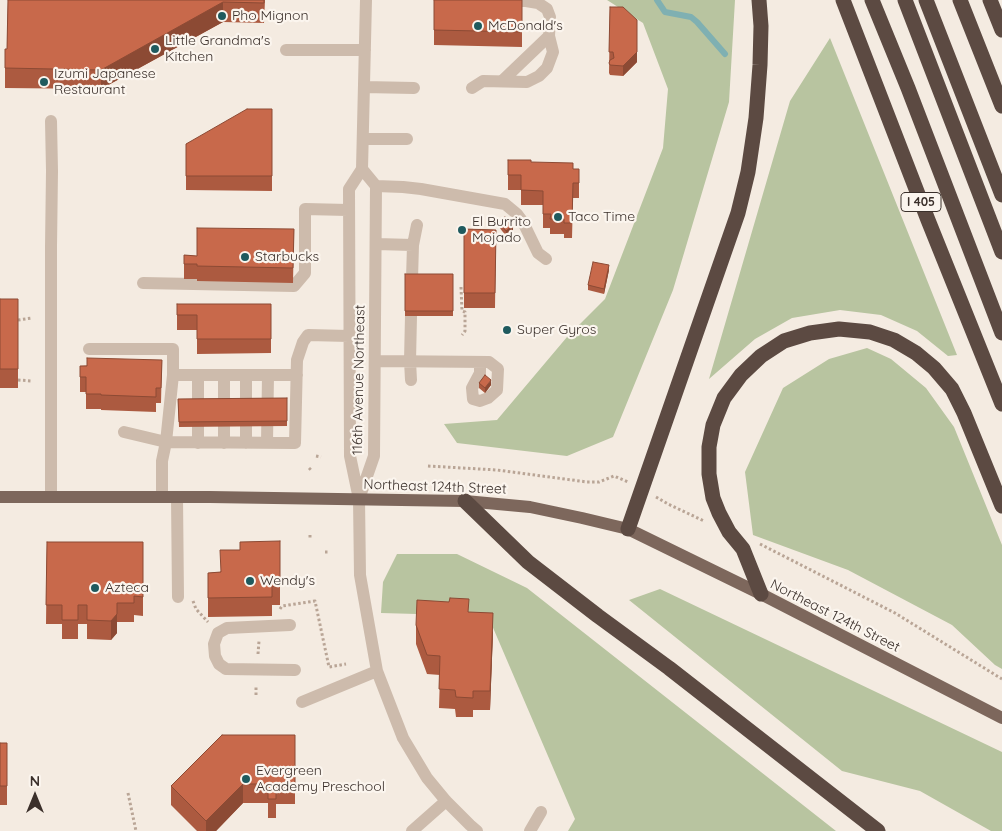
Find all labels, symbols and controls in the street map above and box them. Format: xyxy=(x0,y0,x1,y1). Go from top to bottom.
place label: Pho Mignon xyxy=(232,8,309,24)
marker: Pho Mignon xyxy=(216,10,228,22)
place label: McDonald's xyxy=(488,18,563,34)
marker: McDonald's xyxy=(472,20,484,32)
place label: Little Grandma's Kitchen xyxy=(165,33,270,65)
marker: Little Grandma's Kitchen xyxy=(149,43,161,55)
place label: Izumi Japanese Restaurant xyxy=(54,66,156,98)
marker: Izumi Japanese Restaurant xyxy=(38,76,50,88)
road number: I 405 xyxy=(901,192,941,212)
place label: Taco Time xyxy=(568,209,635,225)
marker: Taco Time xyxy=(552,211,564,223)
place label: El Burrito Mojado xyxy=(472,214,531,246)
marker: El Burrito Mojado xyxy=(456,224,468,236)
place label: Starbucks xyxy=(255,249,319,265)
marker: Starbucks xyxy=(239,251,251,263)
street label: 116th Avenue Northeast xyxy=(349,305,369,455)
place label: Super Gyros xyxy=(517,322,596,338)
marker: Super Gyros xyxy=(501,324,513,336)
street label: Northeast 124th Street xyxy=(363,476,507,498)
place label: Wendy's xyxy=(260,573,315,589)
marker: Wendy's xyxy=(244,575,256,587)
street label: Northeast 124th Street xyxy=(767,576,903,656)
place label: Azteca xyxy=(105,580,149,596)
marker: Azteca xyxy=(89,582,101,594)
place label: Evergreen Academy Preschool xyxy=(256,763,385,796)
north arrow xyxy=(10,771,60,821)
text: N xyxy=(30,772,40,790)
marker: Evergreen Academy Preschool xyxy=(240,773,252,785)

